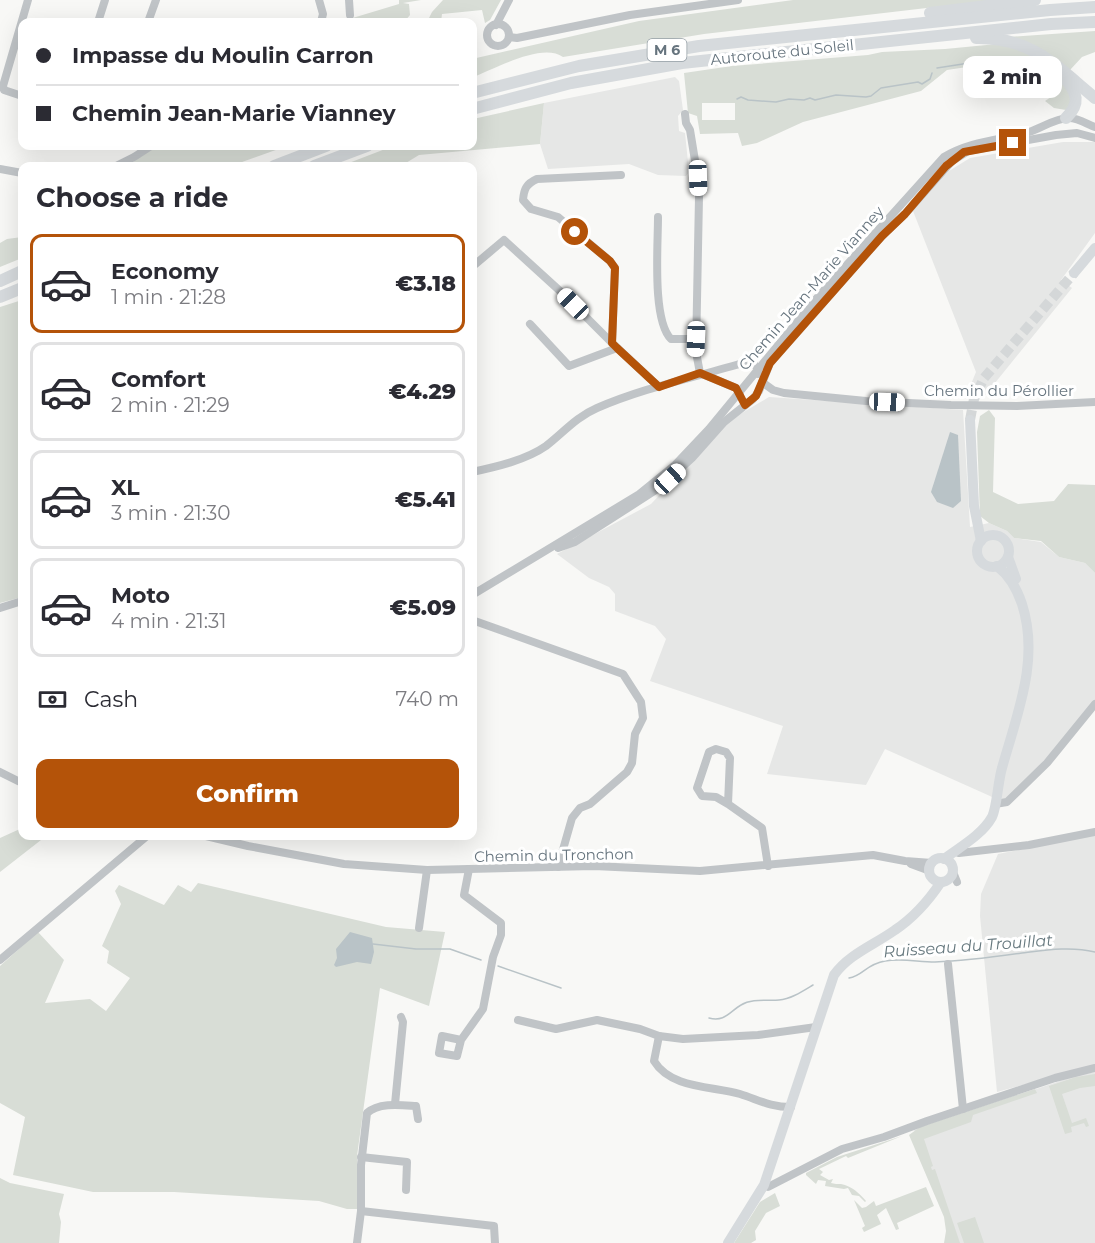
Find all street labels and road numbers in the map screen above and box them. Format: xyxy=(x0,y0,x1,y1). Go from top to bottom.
street label: Autoroute du Soleil xyxy=(709,35,855,69)
road number: M 6 xyxy=(648,39,686,61)
street label: Chemin Jean-Marie Vianney xyxy=(734,201,888,374)
street label: Chemin du Pérollier xyxy=(924,381,1074,400)
street label: Chemin du Tronchon xyxy=(474,844,634,866)

